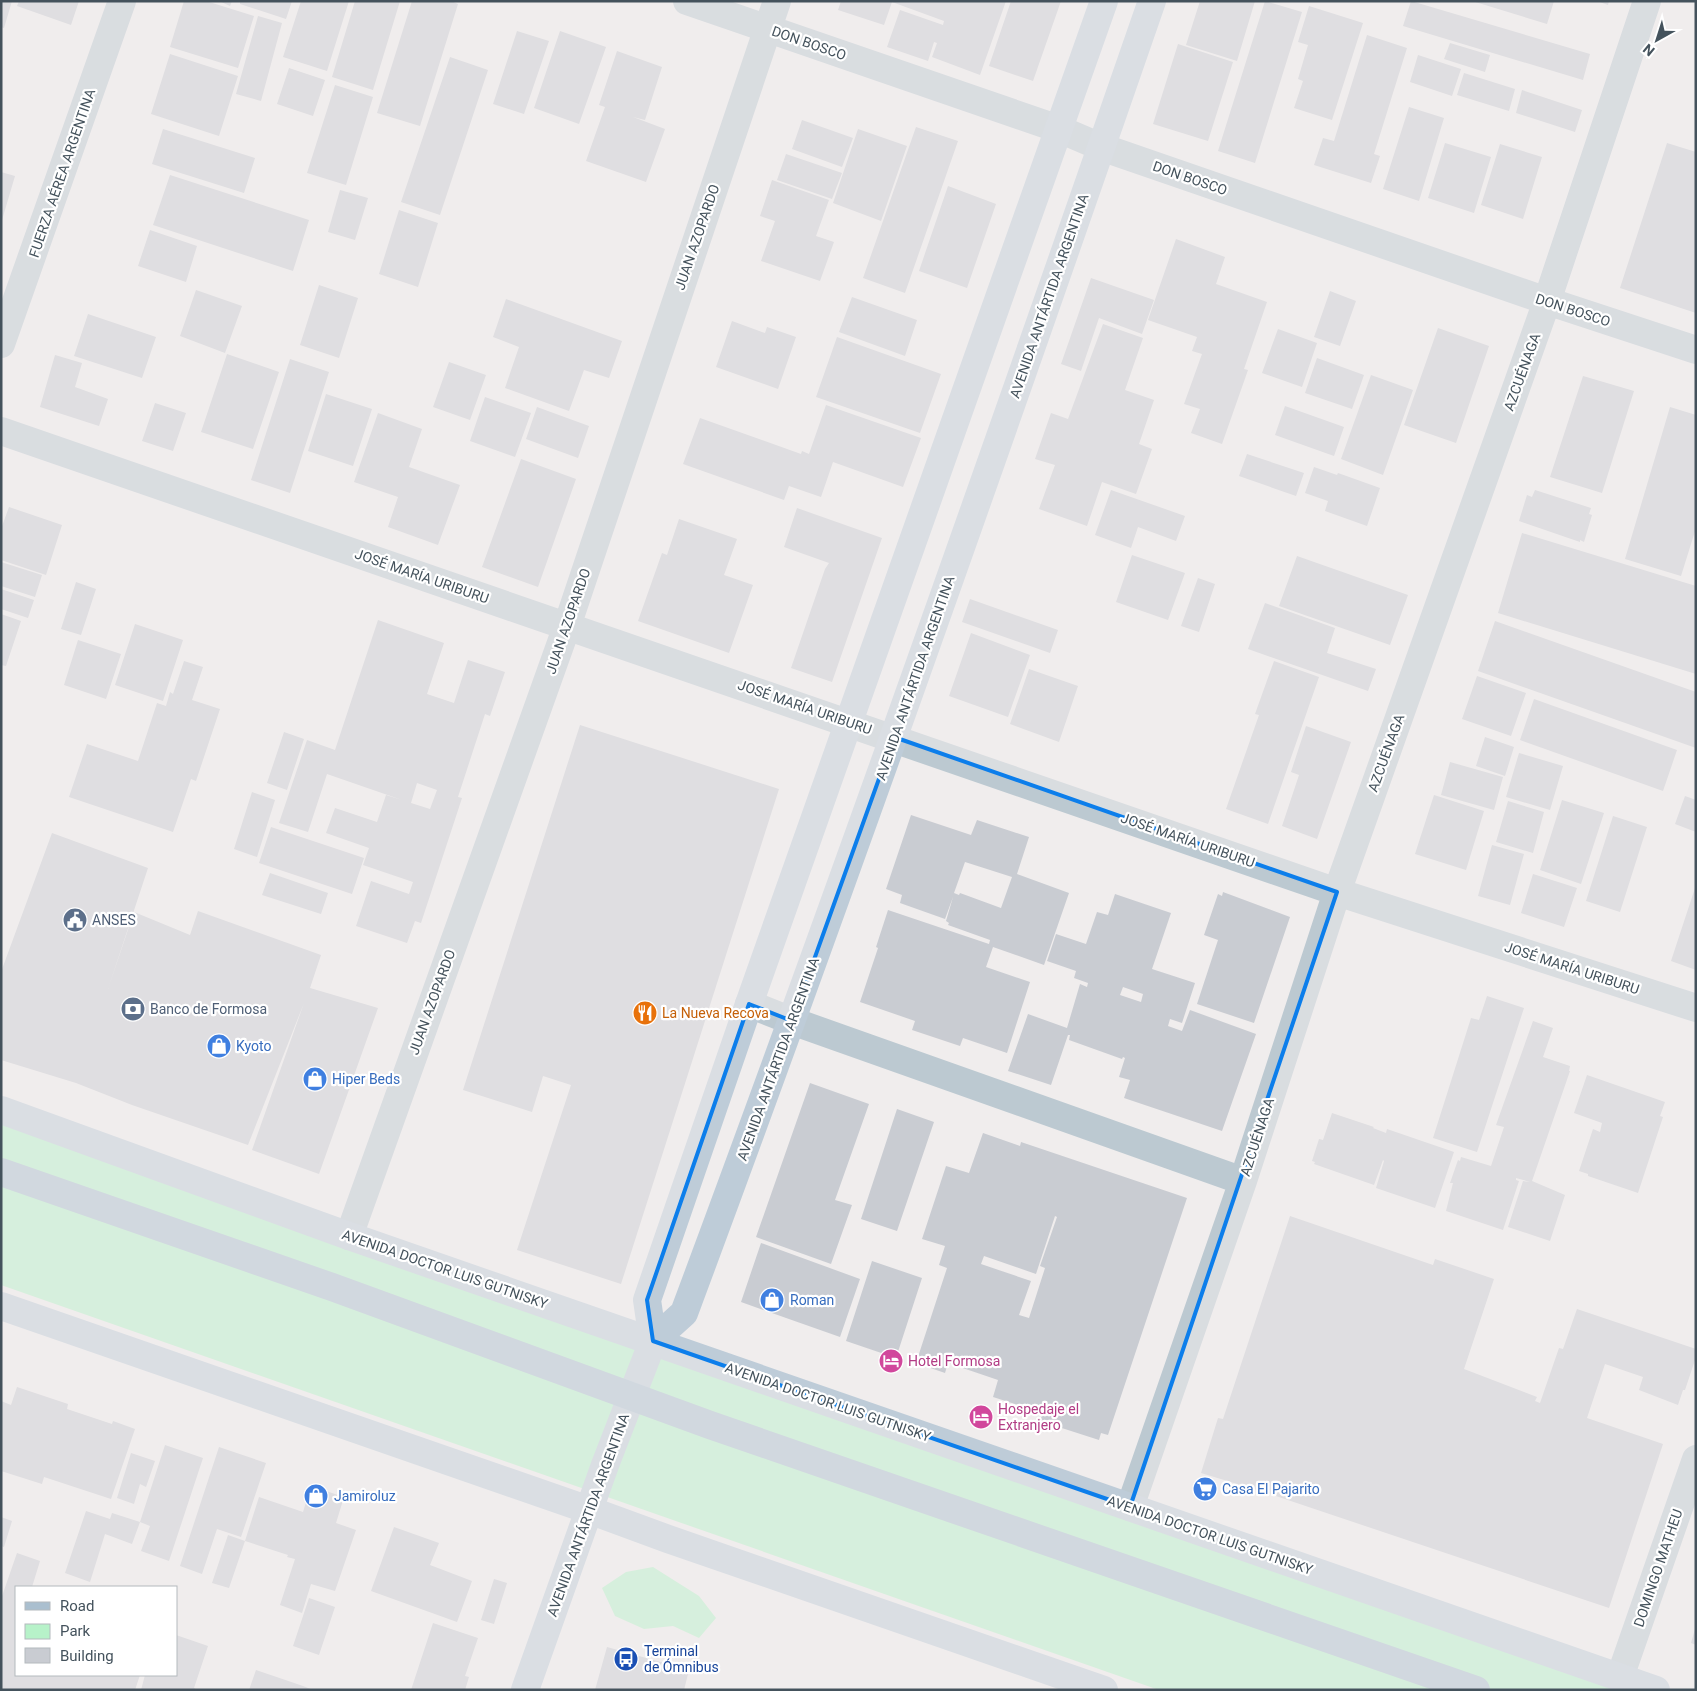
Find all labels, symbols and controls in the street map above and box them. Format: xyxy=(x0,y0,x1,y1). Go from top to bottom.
north arrow xyxy=(1632,15,1682,65)
street label: DON BOSCO xyxy=(770,23,848,63)
text: N xyxy=(1640,41,1658,59)
street label: FUERZA AÉREA ARGENTINA xyxy=(25,86,98,259)
street label: DON BOSCO xyxy=(1151,158,1229,198)
street label: JUAN AZOPARDO xyxy=(671,182,723,292)
street label: AVENIDA ANTÁRTIDA ARGENTINA xyxy=(1005,191,1092,400)
street label: DON BOSCO xyxy=(1534,290,1612,330)
street label: AZCUÉNAGA xyxy=(1500,331,1543,413)
street label: JOSÉ MARÍA URIBURU xyxy=(353,545,491,606)
street label: JUAN AZOPARDO xyxy=(542,566,594,676)
street label: AVENIDA ANTÁRTIDA ARGENTINA xyxy=(871,573,958,782)
street label: JOSÉ MARÍA URIBURU xyxy=(736,676,874,737)
street label: AZCUÉNAGA xyxy=(1364,712,1407,794)
street label: JOSÉ MARÍA URIBURU xyxy=(1119,809,1257,870)
public building icon: ANSES xyxy=(62,907,88,933)
place label: ANSES xyxy=(92,912,136,928)
street label: JOSÉ MARÍA URIBURU xyxy=(1503,938,1642,997)
street label: JUAN AZOPARDO xyxy=(406,947,458,1057)
street label: AVENIDA ANTÁRTIDA ARGENTINA xyxy=(733,955,822,1163)
bank icon: Banco de Formosa xyxy=(120,996,146,1022)
restaurant icon: La Nueva Recova xyxy=(632,1000,658,1026)
place label: Banco de Formosa xyxy=(150,1001,267,1017)
place label: La Nueva Recova xyxy=(662,1005,769,1021)
shop icon: Kyoto xyxy=(206,1033,232,1059)
place label: Kyoto xyxy=(236,1038,271,1054)
shop icon: Hiper Beds xyxy=(302,1066,328,1092)
place label: Hiper Beds xyxy=(332,1071,400,1087)
street label: AZCUÉNAGA xyxy=(1236,1096,1277,1178)
street label: AVENIDA DOCTOR LUIS GUTNISKY xyxy=(340,1226,551,1312)
shop icon: Roman xyxy=(759,1287,785,1313)
place label: Roman xyxy=(790,1292,834,1308)
hotel icon: Hotel Formosa xyxy=(878,1348,904,1374)
place label: Hotel Formosa xyxy=(908,1353,1000,1369)
street label: AVENIDA DOCTOR LUIS GUTNISKY xyxy=(723,1359,934,1445)
place label: Hospedaje el Extranjero xyxy=(998,1401,1079,1433)
hotel icon: Hospedaje el Extranjero xyxy=(968,1404,994,1430)
street label: AVENIDA ANTÁRTIDA ARGENTINA xyxy=(543,1411,632,1619)
supermarket icon: Casa El Pajarito xyxy=(1192,1476,1218,1502)
place label: Casa El Pajarito xyxy=(1222,1481,1320,1497)
shop icon: Jamiroluz xyxy=(303,1483,329,1509)
place label: Jamiroluz xyxy=(334,1488,396,1504)
street label: AVENIDA DOCTOR LUIS GUTNISKY xyxy=(1105,1492,1316,1578)
street label: DOMINGO MATHEU xyxy=(1630,1507,1686,1629)
legend xyxy=(15,1586,178,1676)
text: Road xyxy=(60,1597,94,1615)
text: Park xyxy=(60,1622,91,1640)
place label: Terminal de Ómnibus xyxy=(644,1643,719,1675)
bus stop icon: Terminal de Ómnibus xyxy=(613,1646,639,1672)
text: Building xyxy=(60,1647,114,1665)

